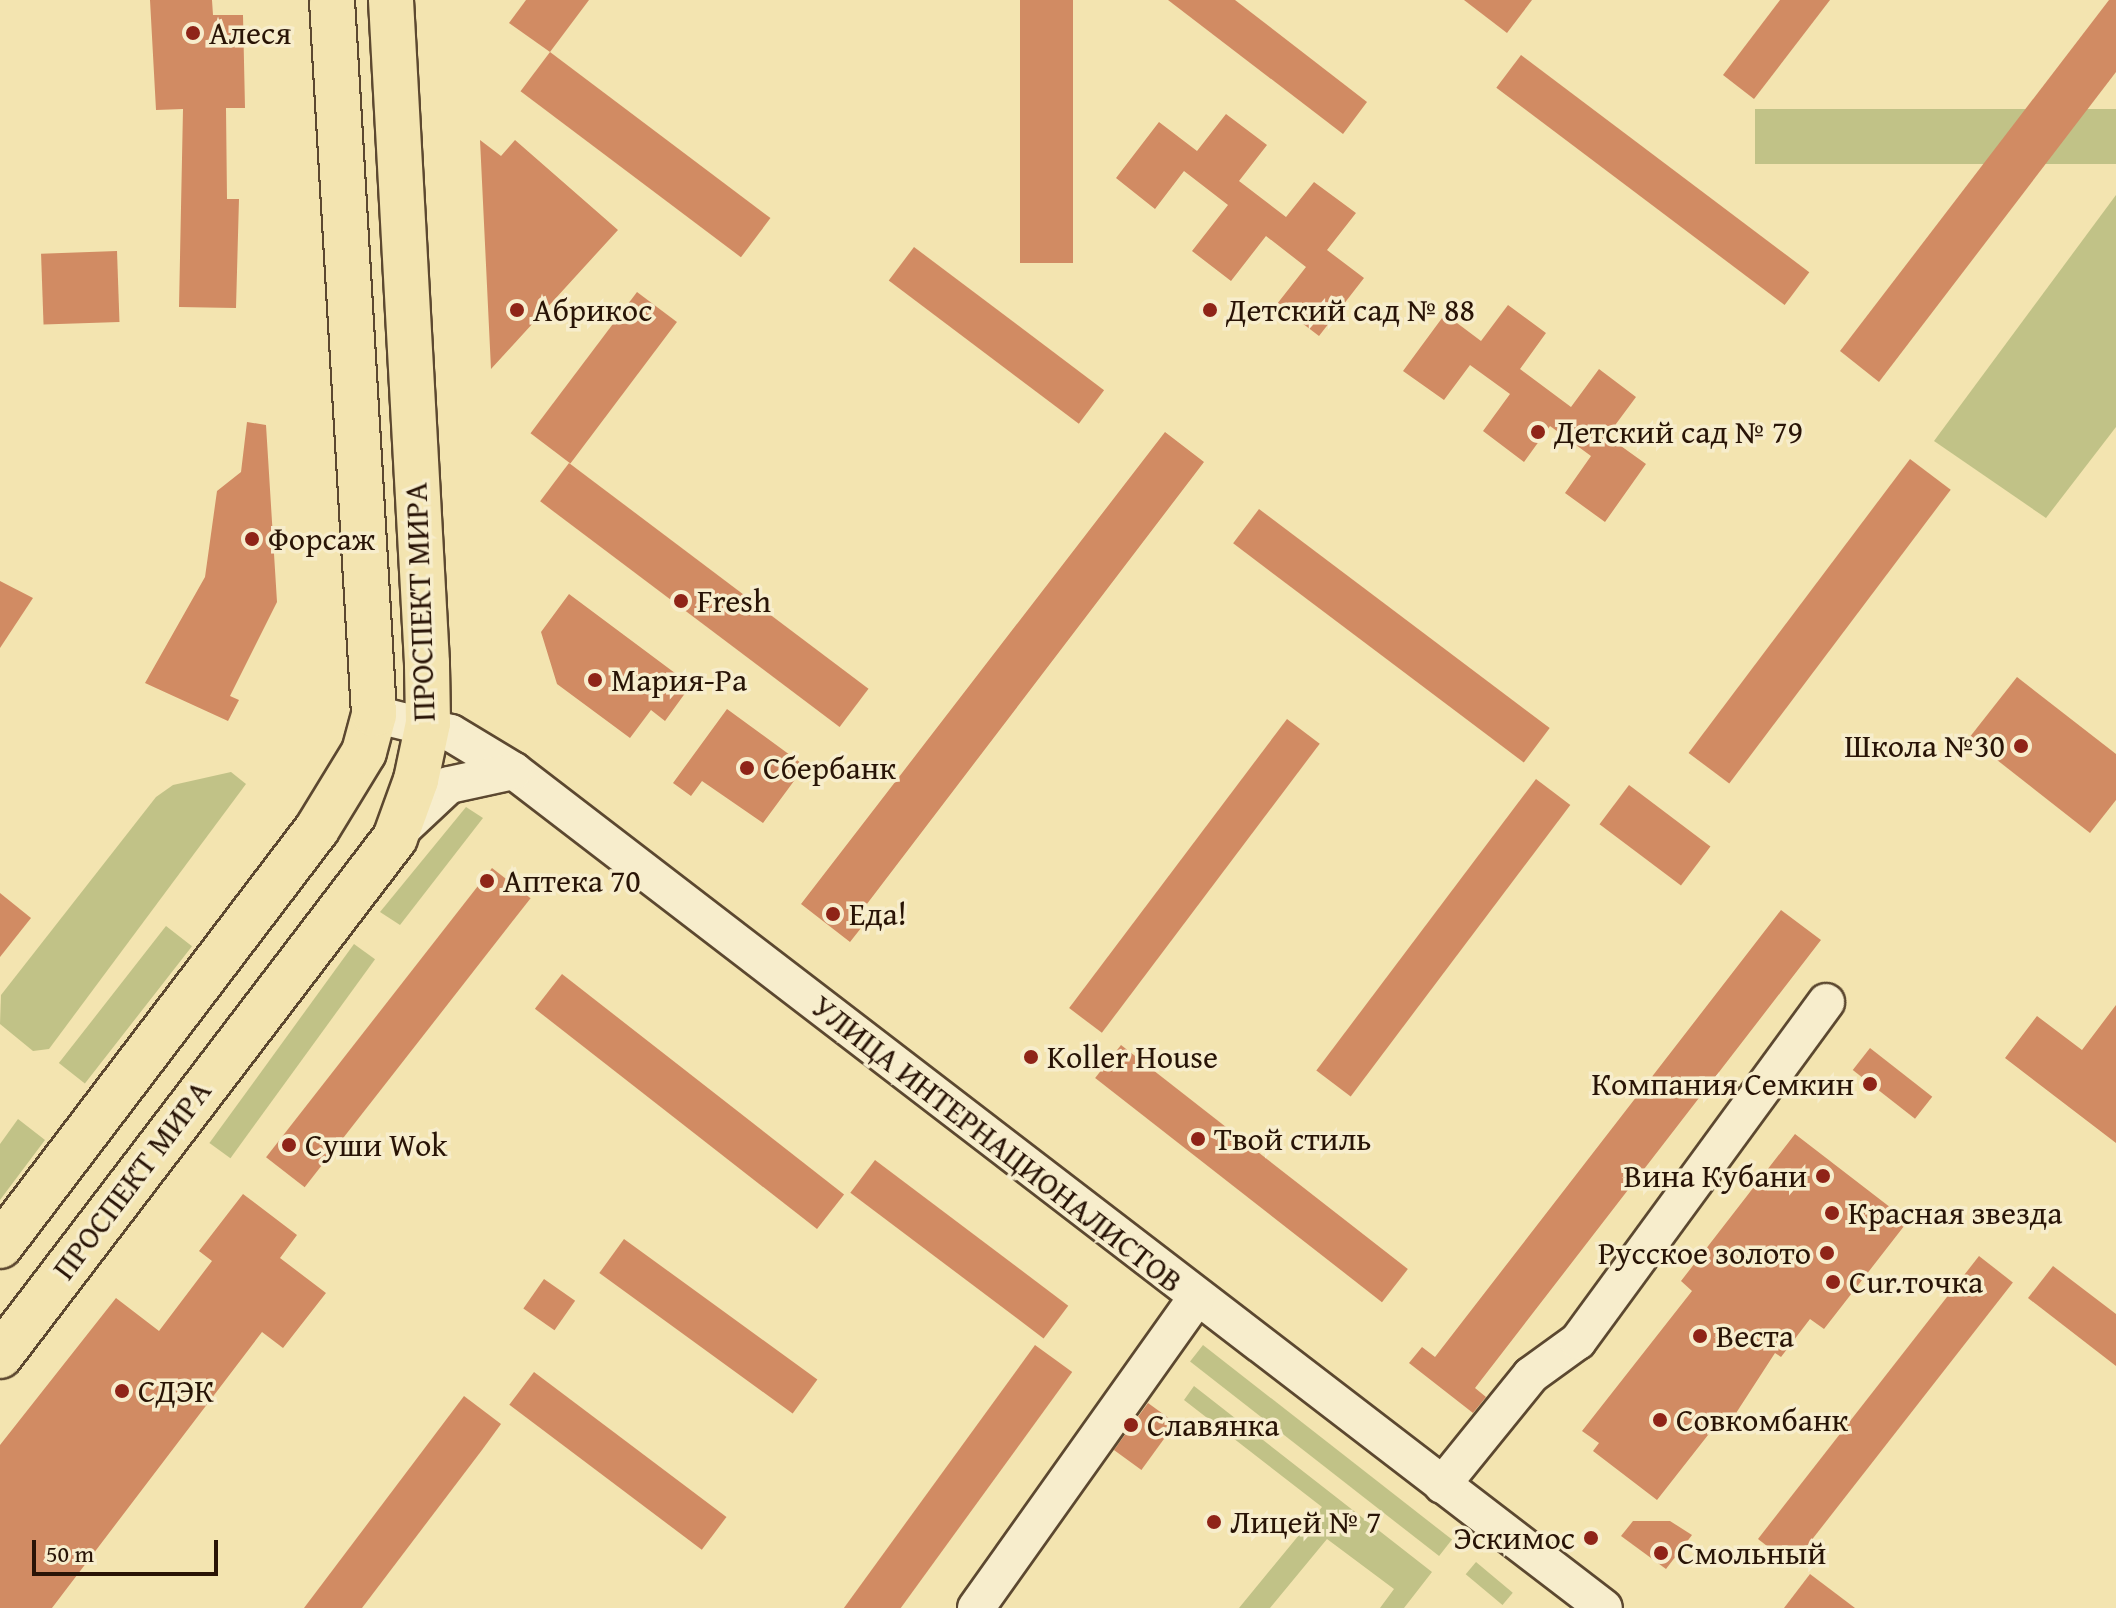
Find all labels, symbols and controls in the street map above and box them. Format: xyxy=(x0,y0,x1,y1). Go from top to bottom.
place label: Алеся xyxy=(209,14,291,52)
marker: Алеся xyxy=(184,24,202,42)
place label: Абрикос xyxy=(533,291,652,329)
place label: Детский сад № 88 xyxy=(1226,291,1475,329)
marker: Абрикос xyxy=(508,301,526,319)
marker: Детский сад № 88 xyxy=(1201,301,1219,319)
place label: Детский сад № 79 xyxy=(1554,413,1803,451)
marker: Детский сад № 79 xyxy=(1529,423,1547,441)
street label: ПРОСПЕКТ МИРА xyxy=(397,482,443,722)
place label: Форсаж xyxy=(268,520,375,558)
marker: Форсаж xyxy=(243,530,261,548)
place label: Fresh xyxy=(697,582,771,620)
marker: Fresh xyxy=(672,592,690,610)
place label: Мария-Ра xyxy=(611,661,747,699)
marker: Мария-Ра xyxy=(586,671,604,689)
place label: Школа №30 xyxy=(1844,727,2005,765)
marker: Школа №30 xyxy=(2012,737,2030,755)
place label: Сбербанк xyxy=(763,749,896,787)
marker: Сбербанк xyxy=(738,759,756,777)
place label: Аптека 70 xyxy=(503,862,641,900)
marker: Аптека 70 xyxy=(478,872,496,890)
place label: Еда! xyxy=(849,895,907,933)
marker: Еда! xyxy=(824,905,842,923)
street label: УЛИЦА ИНТЕРНАЦИОНАЛИСТОВ xyxy=(804,987,1190,1301)
place label: Koller House xyxy=(1047,1038,1218,1076)
marker: Koller House xyxy=(1022,1048,1040,1066)
place label: Компания Семкин xyxy=(1591,1065,1854,1103)
street label: ПРОСПЕКТ МИРА xyxy=(45,1073,219,1287)
marker: Компания Семкин xyxy=(1861,1075,1879,1093)
place label: Твой стиль xyxy=(1214,1120,1371,1158)
place label: Суши Wok xyxy=(305,1126,448,1164)
marker: Твой стиль xyxy=(1189,1130,1207,1148)
marker: Суши Wok xyxy=(280,1136,298,1154)
place label: Вина Кубани xyxy=(1624,1157,1807,1195)
marker: Вина Кубани xyxy=(1814,1167,1832,1185)
place label: Красная звезда xyxy=(1848,1194,2062,1232)
marker: Красная звезда xyxy=(1823,1204,1841,1222)
place label: Русское золото xyxy=(1598,1234,1811,1272)
marker: Русское золото xyxy=(1818,1244,1836,1262)
place label: Cur.точка xyxy=(1849,1263,1983,1301)
marker: Cur.точка xyxy=(1824,1273,1842,1291)
place label: Веста xyxy=(1716,1317,1794,1355)
marker: Веста xyxy=(1691,1327,1709,1345)
place label: СДЭК xyxy=(138,1372,214,1410)
marker: СДЭК xyxy=(113,1382,131,1400)
place label: Совкомбанк xyxy=(1676,1401,1848,1439)
place label: Славянка xyxy=(1147,1406,1280,1444)
marker: Совкомбанк xyxy=(1651,1411,1669,1429)
marker: Славянка xyxy=(1122,1416,1140,1434)
place label: Лицей № 7 xyxy=(1230,1503,1381,1541)
marker: Лицей № 7 xyxy=(1205,1513,1223,1531)
place label: Эскимос xyxy=(1453,1519,1575,1557)
scale bar xyxy=(36,1524,222,1574)
marker: Эскимос xyxy=(1582,1529,1600,1547)
place label: Смольный xyxy=(1677,1534,1826,1572)
text: 50 m xyxy=(46,1536,94,1571)
marker: Смольный xyxy=(1652,1544,1670,1562)

